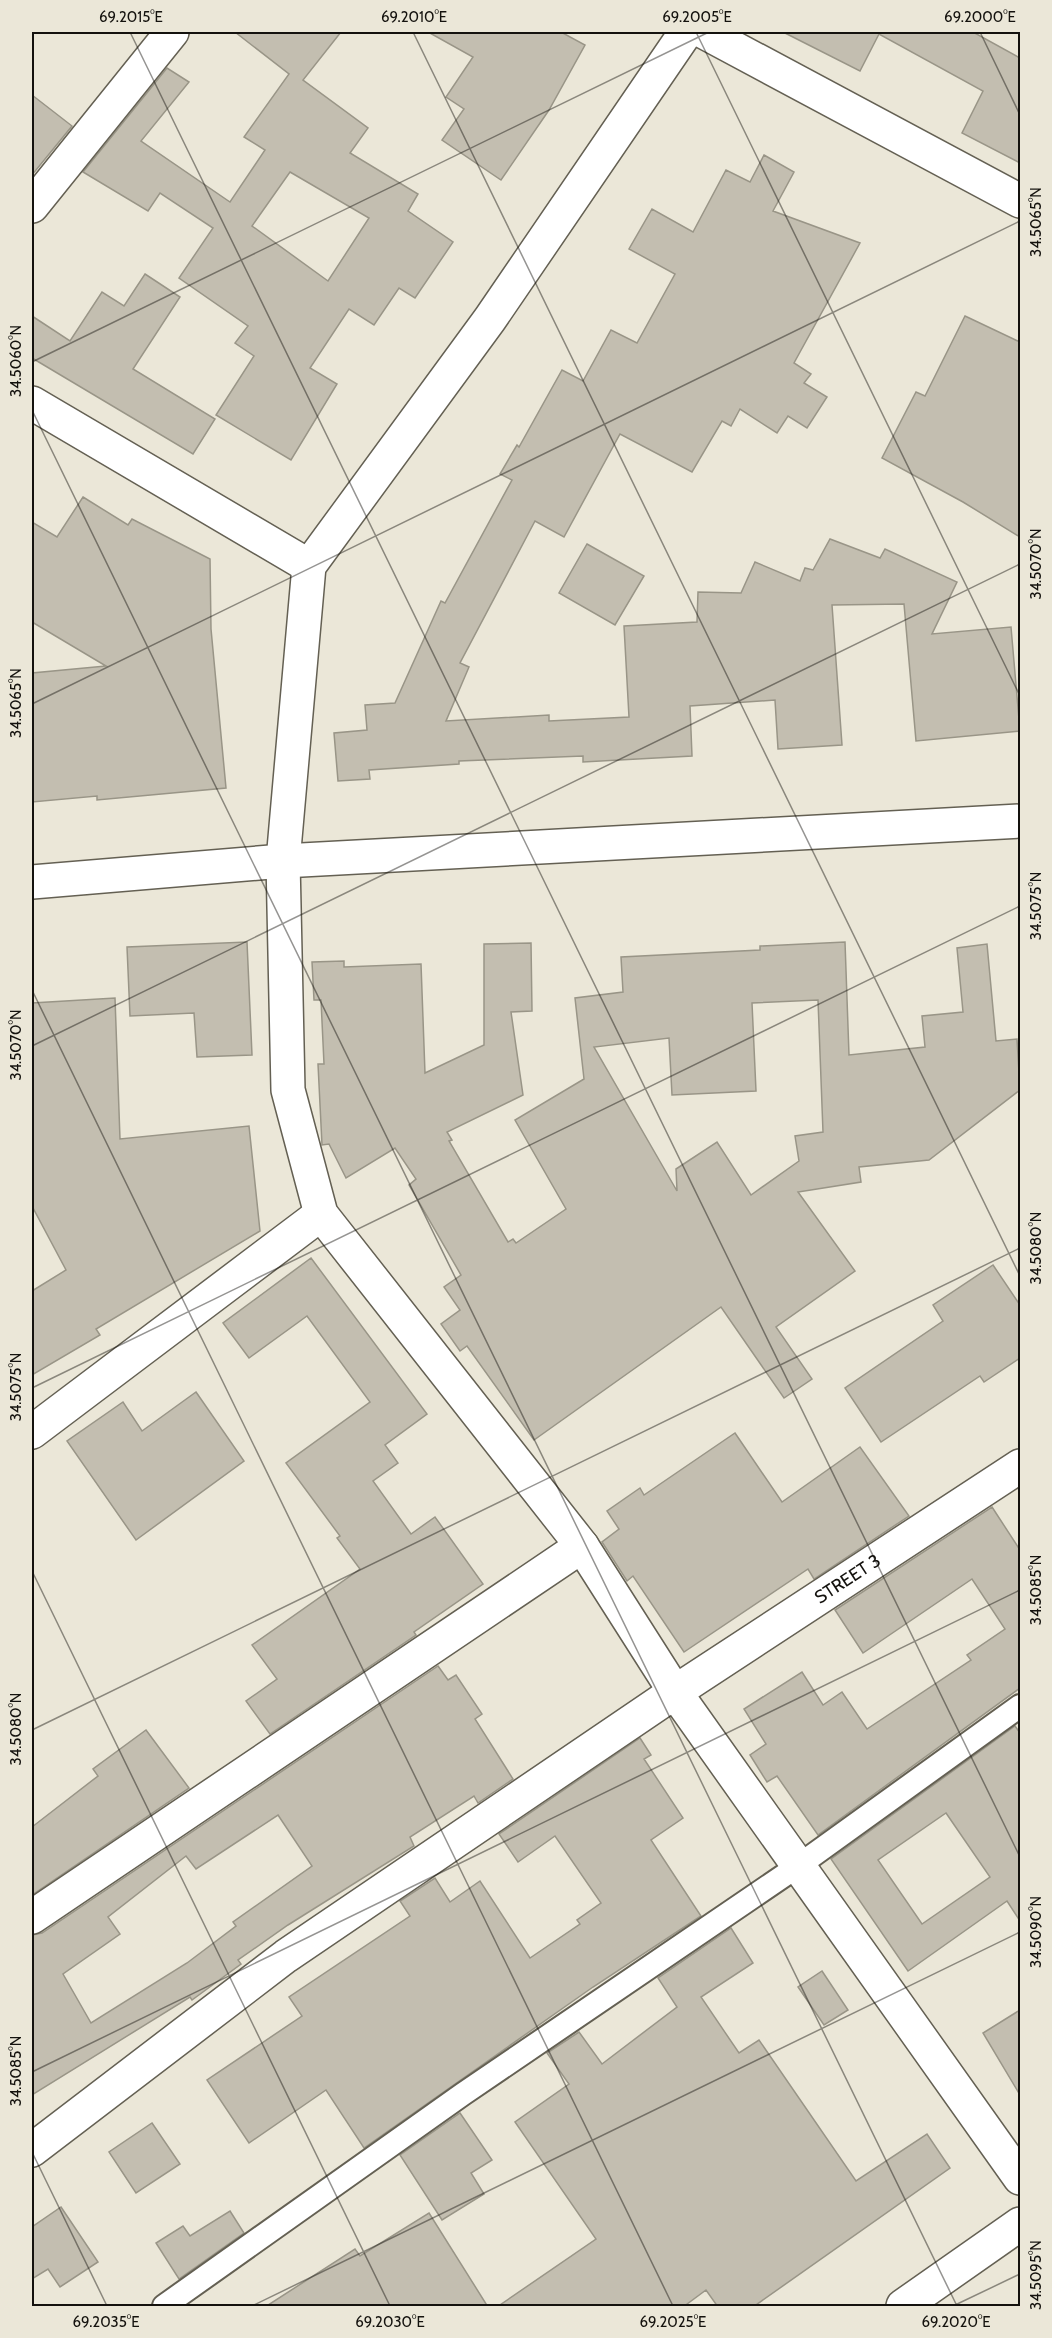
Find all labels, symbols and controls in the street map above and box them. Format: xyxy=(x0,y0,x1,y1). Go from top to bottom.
text: 69.2015°E xyxy=(99,8,163,26)
text: 69.2010°E xyxy=(381,8,447,26)
text: 69.2005°E xyxy=(662,8,732,26)
text: 69.2000°E xyxy=(944,8,1016,26)
text: 34.5065°N xyxy=(1027,187,1045,257)
text: 34.5060°N xyxy=(7,325,25,397)
text: 34.5070°N xyxy=(1027,529,1045,599)
text: 34.5065°N xyxy=(7,668,25,738)
text: 34.5075°N xyxy=(1027,872,1045,940)
text: 34.5070°N xyxy=(7,1010,25,1080)
text: 34.5080°N xyxy=(1027,1212,1045,1284)
text: 34.5075°N xyxy=(7,1353,25,1421)
street label: STREET 3 xyxy=(810,1549,885,1609)
text: 34.5085°N xyxy=(1027,1555,1045,1625)
text: 34.5080°N xyxy=(7,1693,25,1765)
text: 34.5090°N xyxy=(1027,1896,1045,1968)
text: 34.5085°N xyxy=(7,2036,25,2106)
text: 34.5095°N xyxy=(1027,2240,1045,2310)
text: 69.2035°E xyxy=(72,2313,140,2331)
text: 69.2030°E xyxy=(355,2313,425,2331)
text: 69.2025°E xyxy=(640,2313,706,2331)
text: 69.2020°E xyxy=(921,2313,991,2331)

